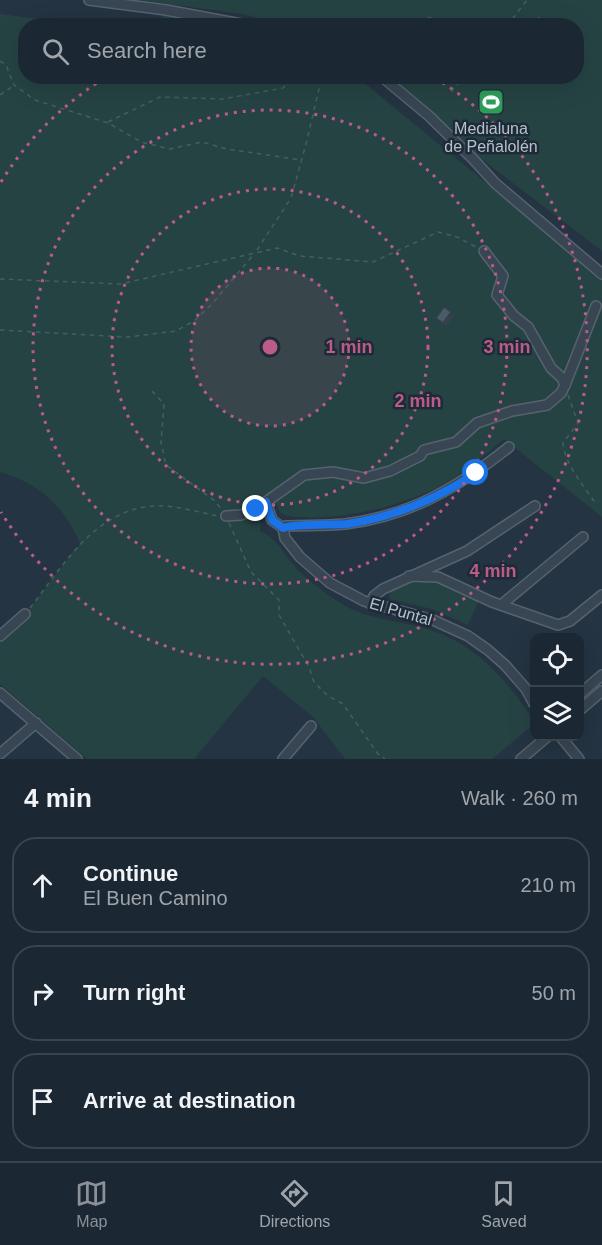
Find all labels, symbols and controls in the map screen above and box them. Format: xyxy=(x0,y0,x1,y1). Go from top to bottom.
search box xyxy=(18,18,584,84)
icon: search xyxy=(39,35,72,68)
text: Search here xyxy=(87,38,207,63)
sports icon: Medialuna de Peñalolén xyxy=(476,87,506,117)
place label: Medialuna de Peñalolén xyxy=(444,120,538,155)
centre of rings xyxy=(260,337,280,357)
text: 1 min xyxy=(325,337,373,357)
text: 3 min xyxy=(483,337,531,357)
text: 2 min xyxy=(394,391,442,411)
route start xyxy=(462,459,488,485)
route end xyxy=(242,495,268,521)
text: 4 min xyxy=(469,561,517,581)
street label: El Puntal xyxy=(368,594,434,628)
map controls xyxy=(530,633,584,741)
button: locate xyxy=(530,633,584,687)
button: layers xyxy=(530,687,584,741)
text: 4 min xyxy=(24,783,92,813)
text: Walk · 260 m xyxy=(461,787,578,809)
text: Continue xyxy=(83,861,178,886)
icon: ahead xyxy=(26,869,59,902)
text: 210 m xyxy=(520,874,576,896)
text: El Buen Camino xyxy=(83,887,228,909)
icon: right xyxy=(26,977,59,1010)
text: Turn right xyxy=(83,980,185,1005)
text: 50 m xyxy=(532,982,576,1004)
icon: arrive xyxy=(26,1085,59,1118)
text: Arrive at destination xyxy=(83,1088,296,1113)
tab: Map xyxy=(75,1177,108,1231)
tab: Directions xyxy=(259,1177,330,1231)
tab: Saved xyxy=(481,1177,527,1231)

